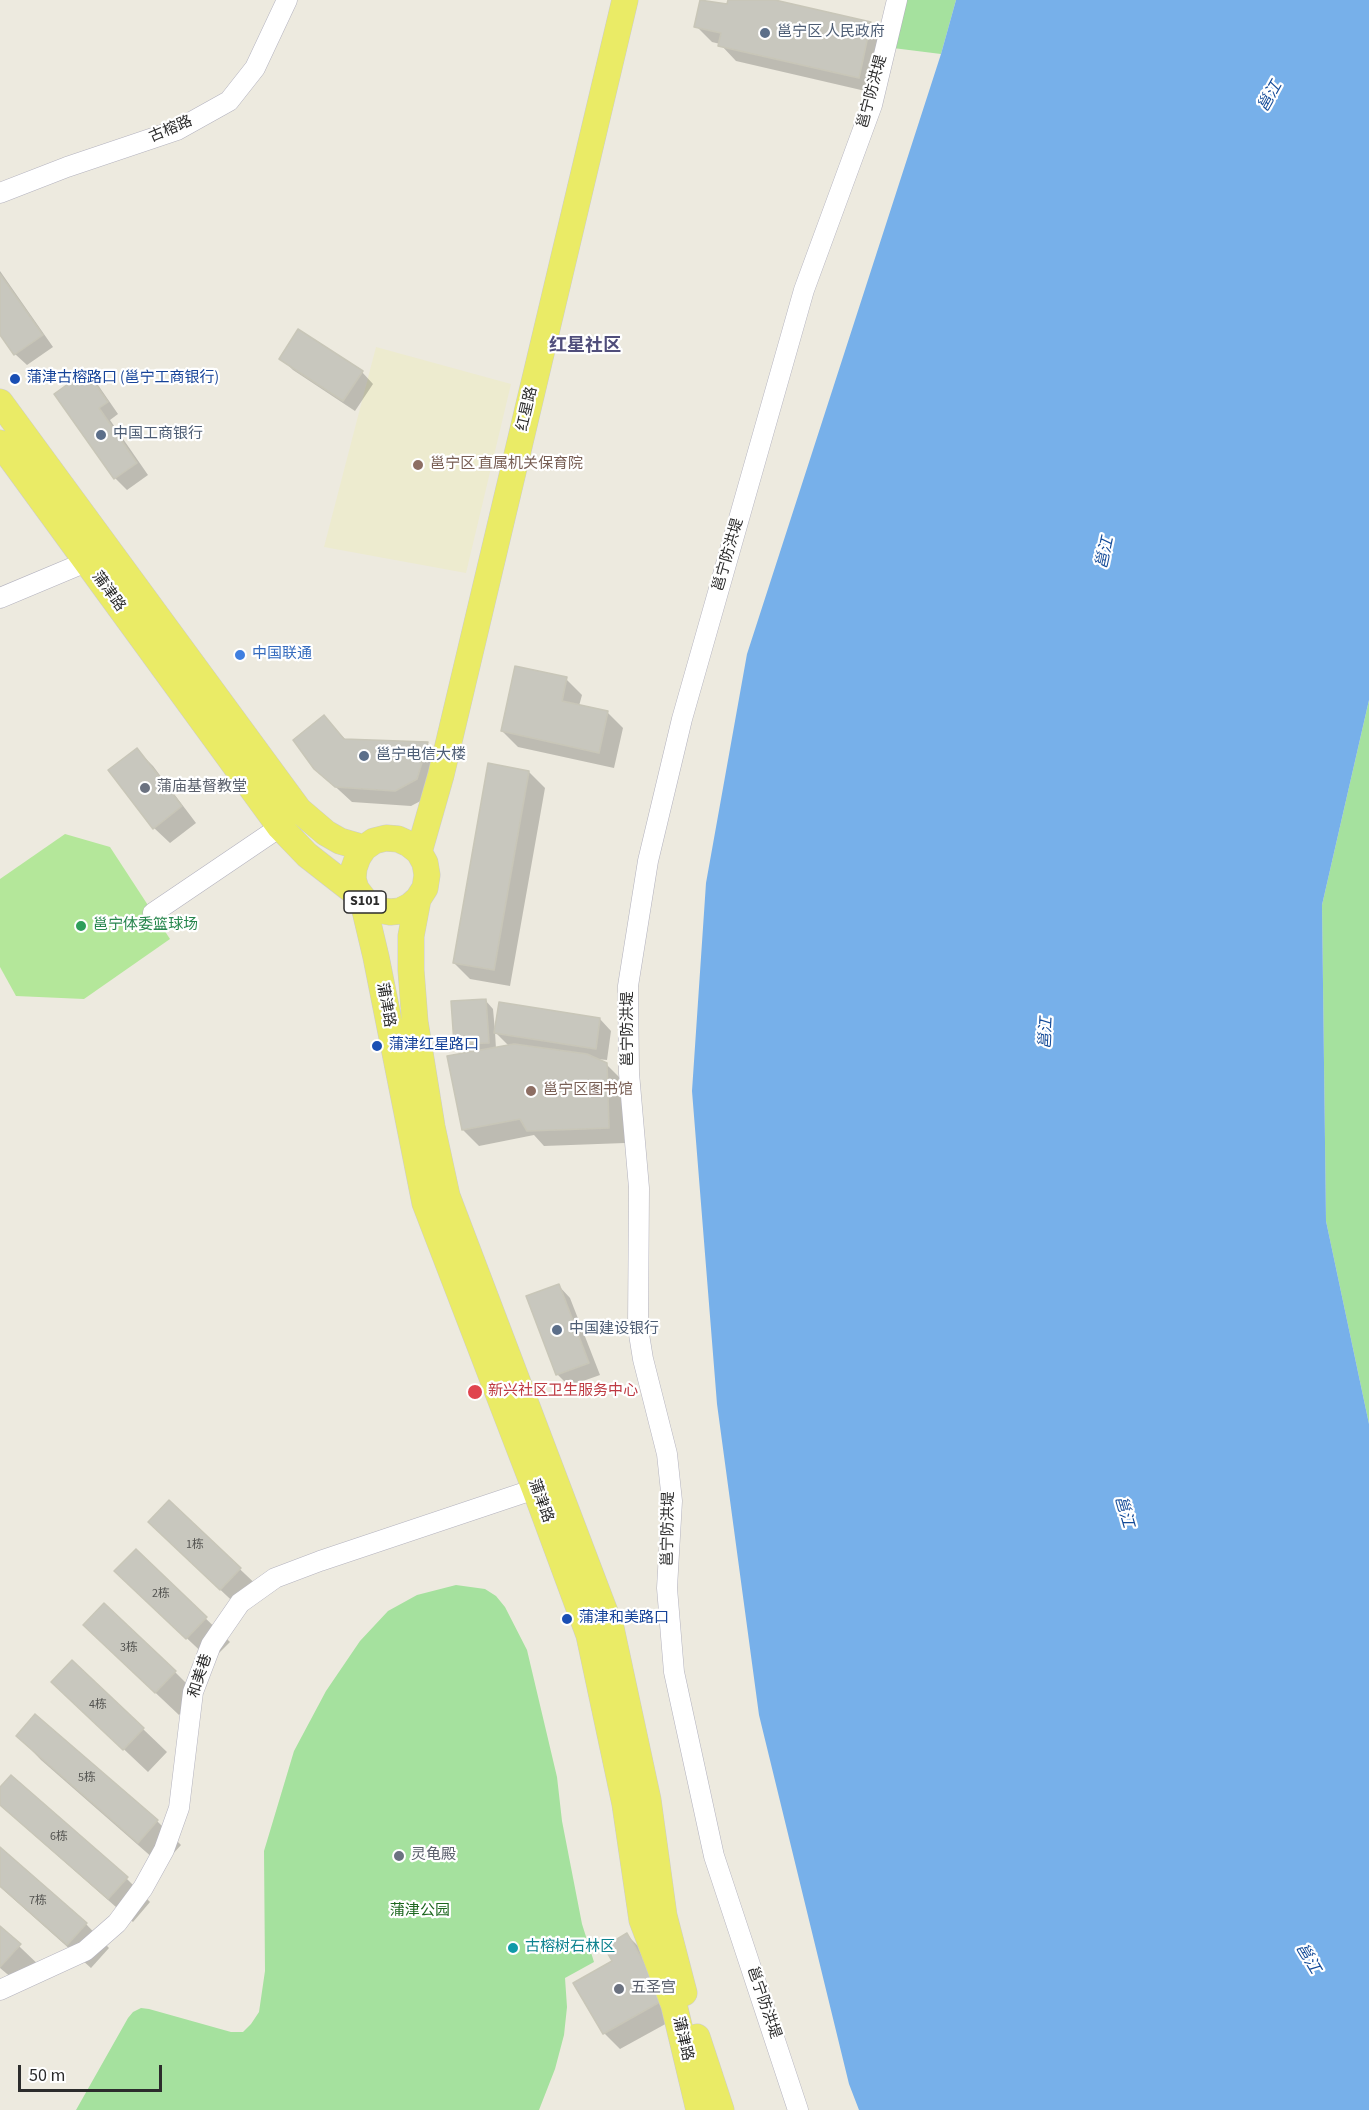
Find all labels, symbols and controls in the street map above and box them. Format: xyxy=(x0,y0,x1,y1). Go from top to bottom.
place label: 邕宁区 人民政府 xyxy=(777,24,885,42)
marker: 邕宁区 人民政府 xyxy=(758,26,772,40)
street label: 邕宁防洪堤 xyxy=(855,53,891,131)
water label: 邕江 xyxy=(1255,78,1287,116)
street label: 古榕路 xyxy=(147,113,195,147)
district label: 红星社区 xyxy=(549,336,621,358)
place label: 蒲津古榕路口 (邕宁工商银行) xyxy=(27,370,219,388)
marker: 蒲津古榕路口 (邕宁工商银行) xyxy=(8,372,22,386)
street label: 红星路 xyxy=(514,385,542,433)
place label: 中国工商银行 xyxy=(113,426,203,444)
marker: 中国工商银行 xyxy=(94,428,108,442)
place label: 邕宁区 直属机关保育院 xyxy=(430,456,583,474)
marker: 邕宁区 直属机关保育院 xyxy=(411,458,425,472)
street label: 邕宁防洪堤 xyxy=(710,516,748,594)
water label: 邕江 xyxy=(1093,535,1119,571)
street label: 蒲津路 xyxy=(87,569,129,615)
place label: 中国联通 xyxy=(252,646,312,664)
marker: 中国联通 xyxy=(233,648,247,662)
place label: 邕宁电信大楼 xyxy=(376,747,466,765)
marker: 邕宁电信大楼 xyxy=(357,749,371,763)
place label: 蒲庙基督教堂 xyxy=(157,779,247,797)
marker: 蒲庙基督教堂 xyxy=(138,781,152,795)
road number: S101 xyxy=(344,891,386,913)
place label: 邕宁体委篮球场 xyxy=(93,917,198,935)
marker: 邕宁体委篮球场 xyxy=(74,919,88,933)
street label: 蒲津路 xyxy=(372,981,398,1029)
street label: 邕宁防洪堤 xyxy=(620,992,638,1066)
water label: 邕江 xyxy=(1037,1017,1057,1049)
place label: 蒲津红星路口 xyxy=(389,1037,479,1055)
marker: 蒲津红星路口 xyxy=(370,1039,384,1053)
place label: 邕宁区图书馆 xyxy=(543,1082,633,1100)
marker: 邕宁区图书馆 xyxy=(524,1084,538,1098)
place label: 中国建设银行 xyxy=(569,1321,659,1339)
marker: 中国建设银行 xyxy=(550,1323,564,1337)
marker: 新兴社区卫生服务中心 xyxy=(466,1383,484,1401)
place label: 新兴社区卫生服务中心 xyxy=(488,1383,638,1401)
street label: 蒲津路 xyxy=(524,1477,556,1525)
street label: 邕宁防洪堤 xyxy=(659,1491,679,1567)
water label: 邕江 xyxy=(1109,1494,1137,1530)
house number: 1栋 xyxy=(186,1538,204,1552)
house number: 2栋 xyxy=(152,1587,170,1601)
place label: 蒲津和美路口 xyxy=(579,1610,669,1628)
marker: 蒲津和美路口 xyxy=(560,1612,574,1626)
house number: 3栋 xyxy=(120,1641,138,1655)
street label: 和美巷 xyxy=(185,1652,217,1700)
house number: 4栋 xyxy=(89,1698,107,1712)
house number: 5栋 xyxy=(78,1771,96,1785)
house number: 6栋 xyxy=(50,1830,68,1844)
place label: 灵龟殿 xyxy=(411,1847,456,1865)
marker: 灵龟殿 xyxy=(392,1849,406,1863)
house number: 7栋 xyxy=(29,1894,47,1908)
park label: 蒲津公园 xyxy=(390,1903,450,1921)
place label: 古榕树石林区 xyxy=(525,1939,615,1957)
water label: 邕江 xyxy=(1291,1940,1323,1978)
marker: 古榕树石林区 xyxy=(506,1941,520,1955)
street label: 邕宁防洪堤 xyxy=(742,1965,784,2041)
place label: 五圣宫 xyxy=(631,1980,676,1998)
marker: 五圣宫 xyxy=(612,1982,626,1996)
street label: 蒲津路 xyxy=(668,2015,696,2063)
scale bar xyxy=(21,2053,165,2091)
text: 50 m xyxy=(29,2063,65,2088)

